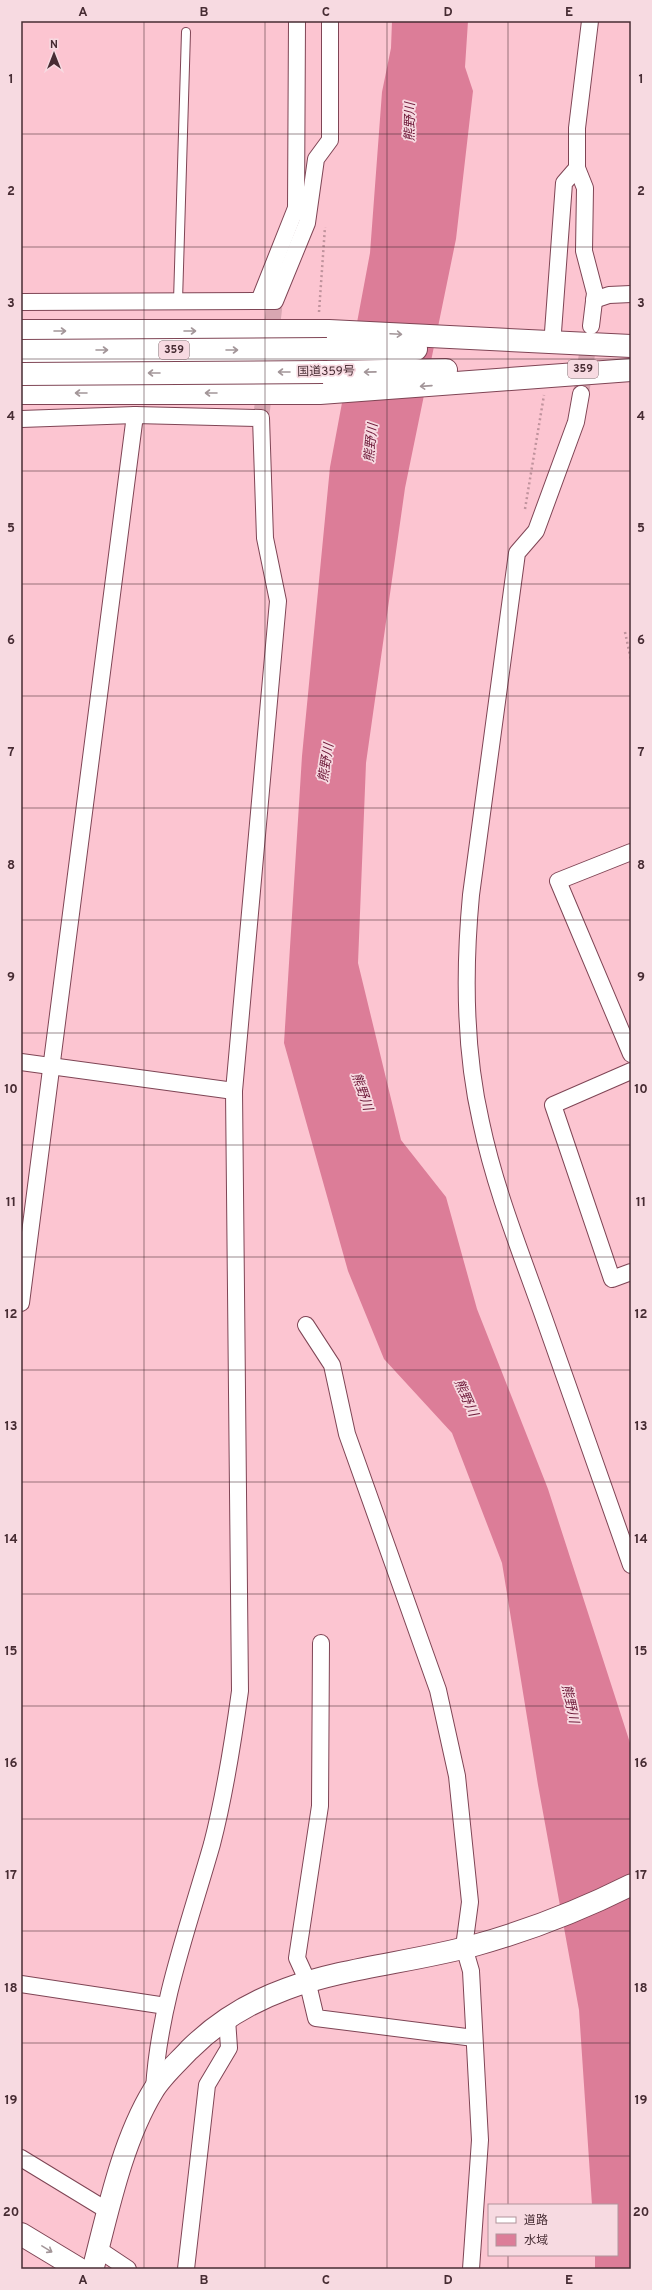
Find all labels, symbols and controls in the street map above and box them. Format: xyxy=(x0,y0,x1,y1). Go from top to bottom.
text: A xyxy=(78,5,88,21)
text: B xyxy=(200,5,209,21)
text: C xyxy=(322,5,330,21)
text: D xyxy=(443,5,453,21)
text: E xyxy=(565,5,573,21)
north arrow xyxy=(34,34,74,74)
text: N xyxy=(50,38,58,52)
text: 1 xyxy=(8,72,14,88)
text: 1 xyxy=(638,72,644,88)
water label: 熊野川 xyxy=(403,100,419,142)
text: 2 xyxy=(7,184,15,200)
text: 2 xyxy=(637,184,645,200)
text: 3 xyxy=(7,296,15,312)
text: 3 xyxy=(637,296,645,312)
one-way arrow xyxy=(53,327,66,335)
one-way arrow xyxy=(183,327,196,335)
one-way arrow xyxy=(389,331,402,338)
road number: 359 xyxy=(159,341,189,359)
one-way arrow xyxy=(95,346,108,354)
one-way arrow xyxy=(225,346,238,354)
road number: 359 xyxy=(568,360,598,378)
street label: 国道359号 xyxy=(297,363,355,381)
one-way arrow xyxy=(278,368,291,376)
one-way arrow xyxy=(364,368,377,375)
one-way arrow xyxy=(148,369,161,377)
one-way arrow xyxy=(420,382,433,389)
one-way arrow xyxy=(75,389,88,397)
one-way arrow xyxy=(205,389,218,397)
text: 4 xyxy=(7,409,15,425)
text: 4 xyxy=(637,409,645,425)
water label: 熊野川 xyxy=(362,421,382,463)
text: 5 xyxy=(7,521,15,537)
text: 5 xyxy=(637,521,645,537)
text: 6 xyxy=(7,633,15,649)
text: 6 xyxy=(637,633,645,649)
water label: 熊野川 xyxy=(316,741,338,784)
text: 7 xyxy=(8,745,15,761)
text: 7 xyxy=(638,745,645,761)
text: 8 xyxy=(7,858,15,874)
text: 8 xyxy=(637,858,645,874)
text: 9 xyxy=(7,970,15,986)
text: 9 xyxy=(637,970,645,986)
water label: 熊野川 xyxy=(347,1071,376,1115)
text: 10 xyxy=(4,1082,18,1098)
text: 10 xyxy=(634,1082,648,1098)
text: 11 xyxy=(6,1195,16,1211)
text: 11 xyxy=(636,1195,646,1211)
text: 12 xyxy=(4,1307,18,1323)
text: 12 xyxy=(634,1307,648,1323)
water label: 熊野川 xyxy=(450,1377,481,1421)
text: 13 xyxy=(5,1419,18,1435)
text: 13 xyxy=(635,1419,648,1435)
text: 14 xyxy=(4,1532,18,1548)
text: 14 xyxy=(634,1532,648,1548)
text: 15 xyxy=(4,1644,18,1660)
text: 15 xyxy=(634,1644,648,1660)
water label: 熊野川 xyxy=(557,1683,581,1727)
text: 16 xyxy=(4,1756,18,1772)
text: 16 xyxy=(634,1756,648,1772)
text: 17 xyxy=(5,1868,17,1884)
text: 17 xyxy=(635,1868,647,1884)
text: 18 xyxy=(4,1981,18,1997)
text: 18 xyxy=(634,1981,648,1997)
text: 19 xyxy=(4,2093,18,2109)
text: 19 xyxy=(634,2093,648,2109)
legend xyxy=(488,2204,618,2256)
text: 20 xyxy=(3,2205,19,2221)
text: 20 xyxy=(633,2205,649,2221)
text: 道路 xyxy=(524,2213,548,2229)
text: 水域 xyxy=(524,2233,548,2249)
one-way arrow xyxy=(41,2246,53,2254)
text: A xyxy=(78,2273,88,2289)
text: B xyxy=(200,2273,209,2289)
text: C xyxy=(322,2273,330,2289)
text: D xyxy=(443,2273,453,2289)
text: E xyxy=(565,2273,573,2289)

